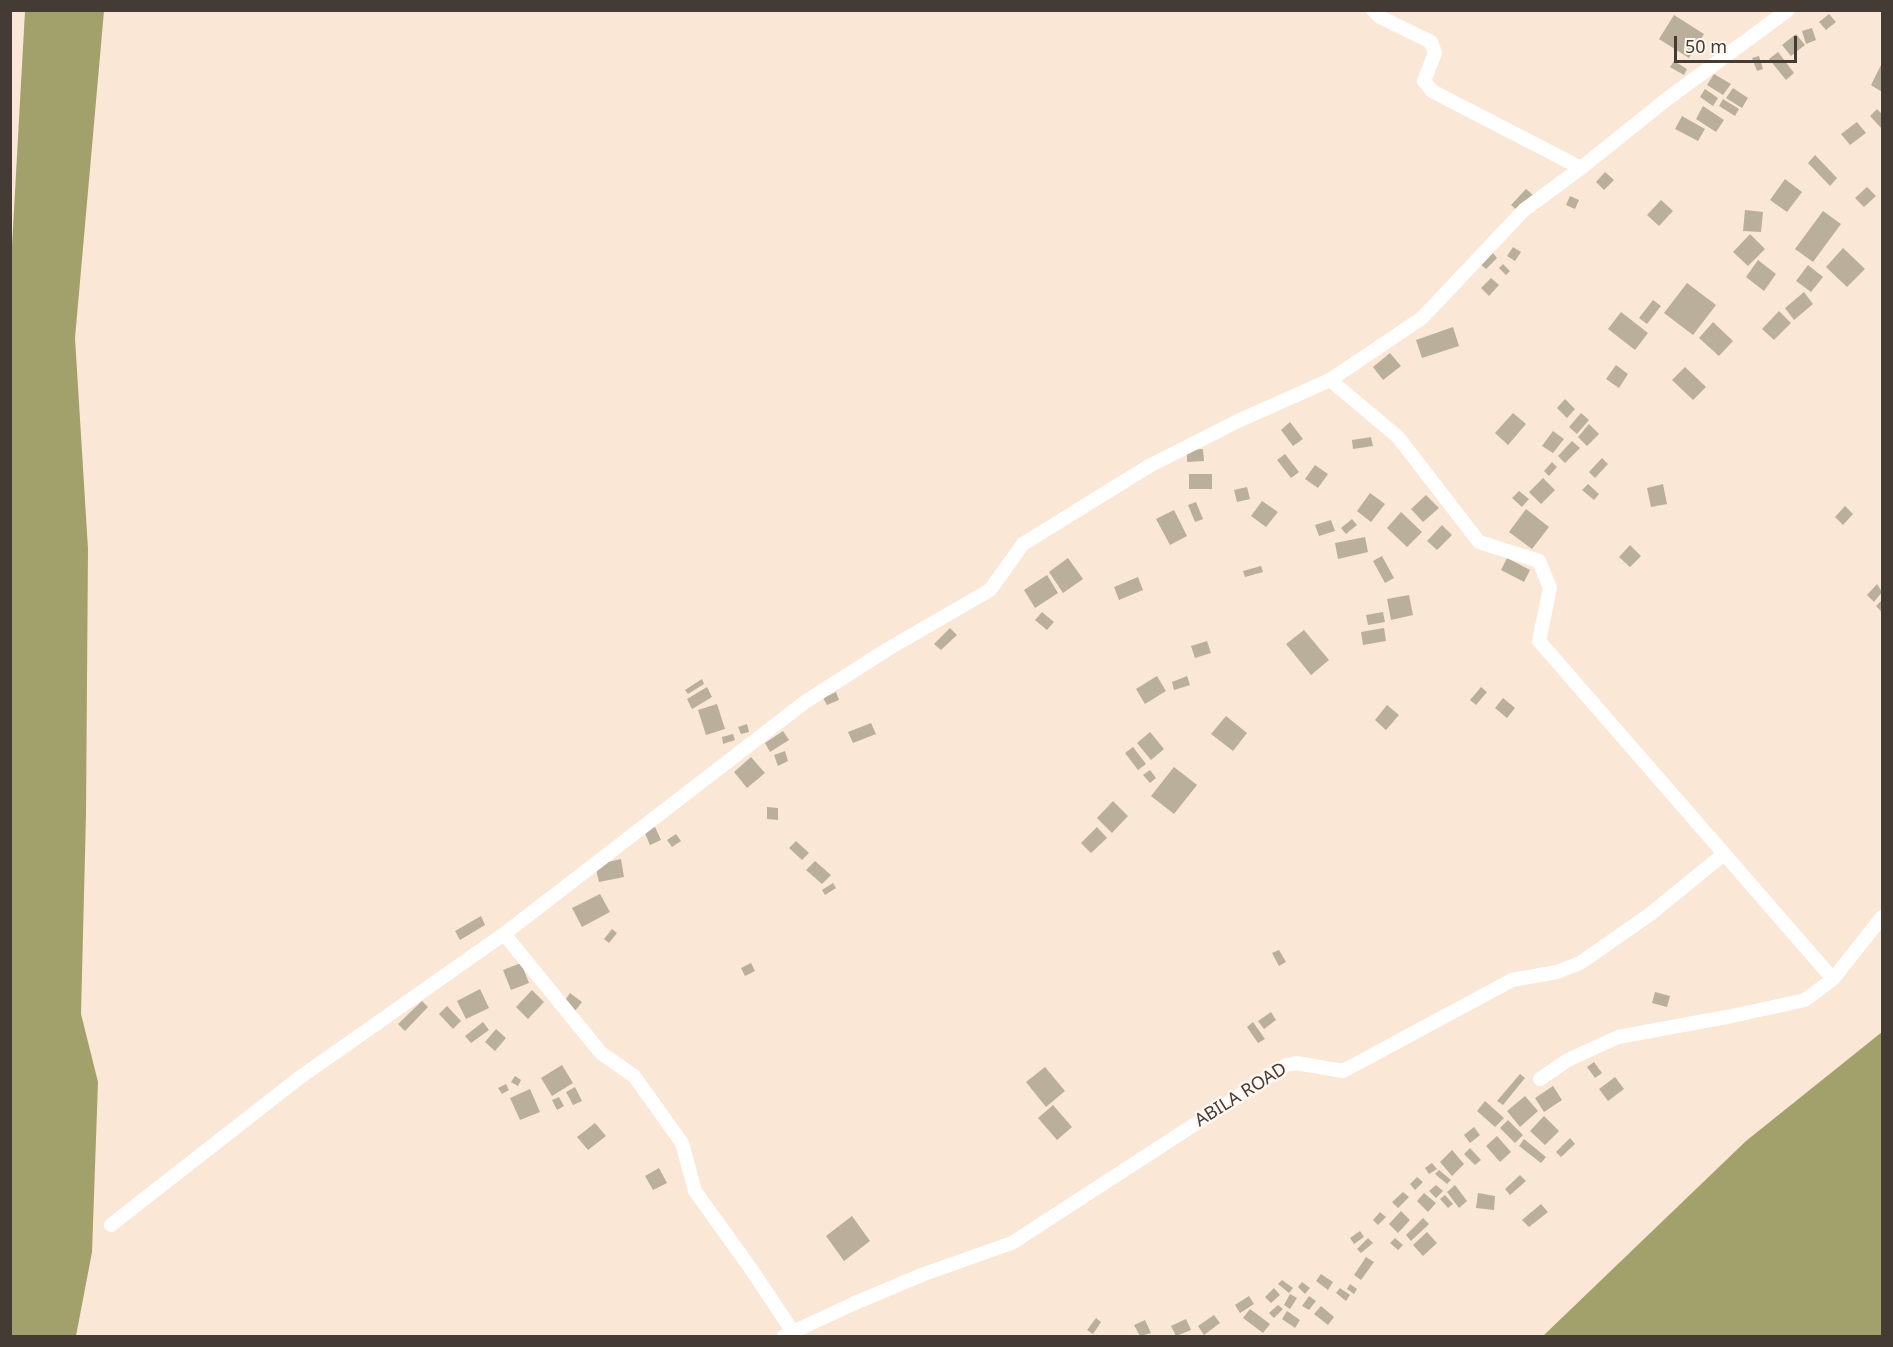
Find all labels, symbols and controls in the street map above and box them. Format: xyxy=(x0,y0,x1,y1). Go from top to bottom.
scale bar xyxy=(1677,24,1800,62)
text: 50 m xyxy=(1685,34,1727,58)
street label: ABILA ROAD xyxy=(1191,1058,1291,1132)

